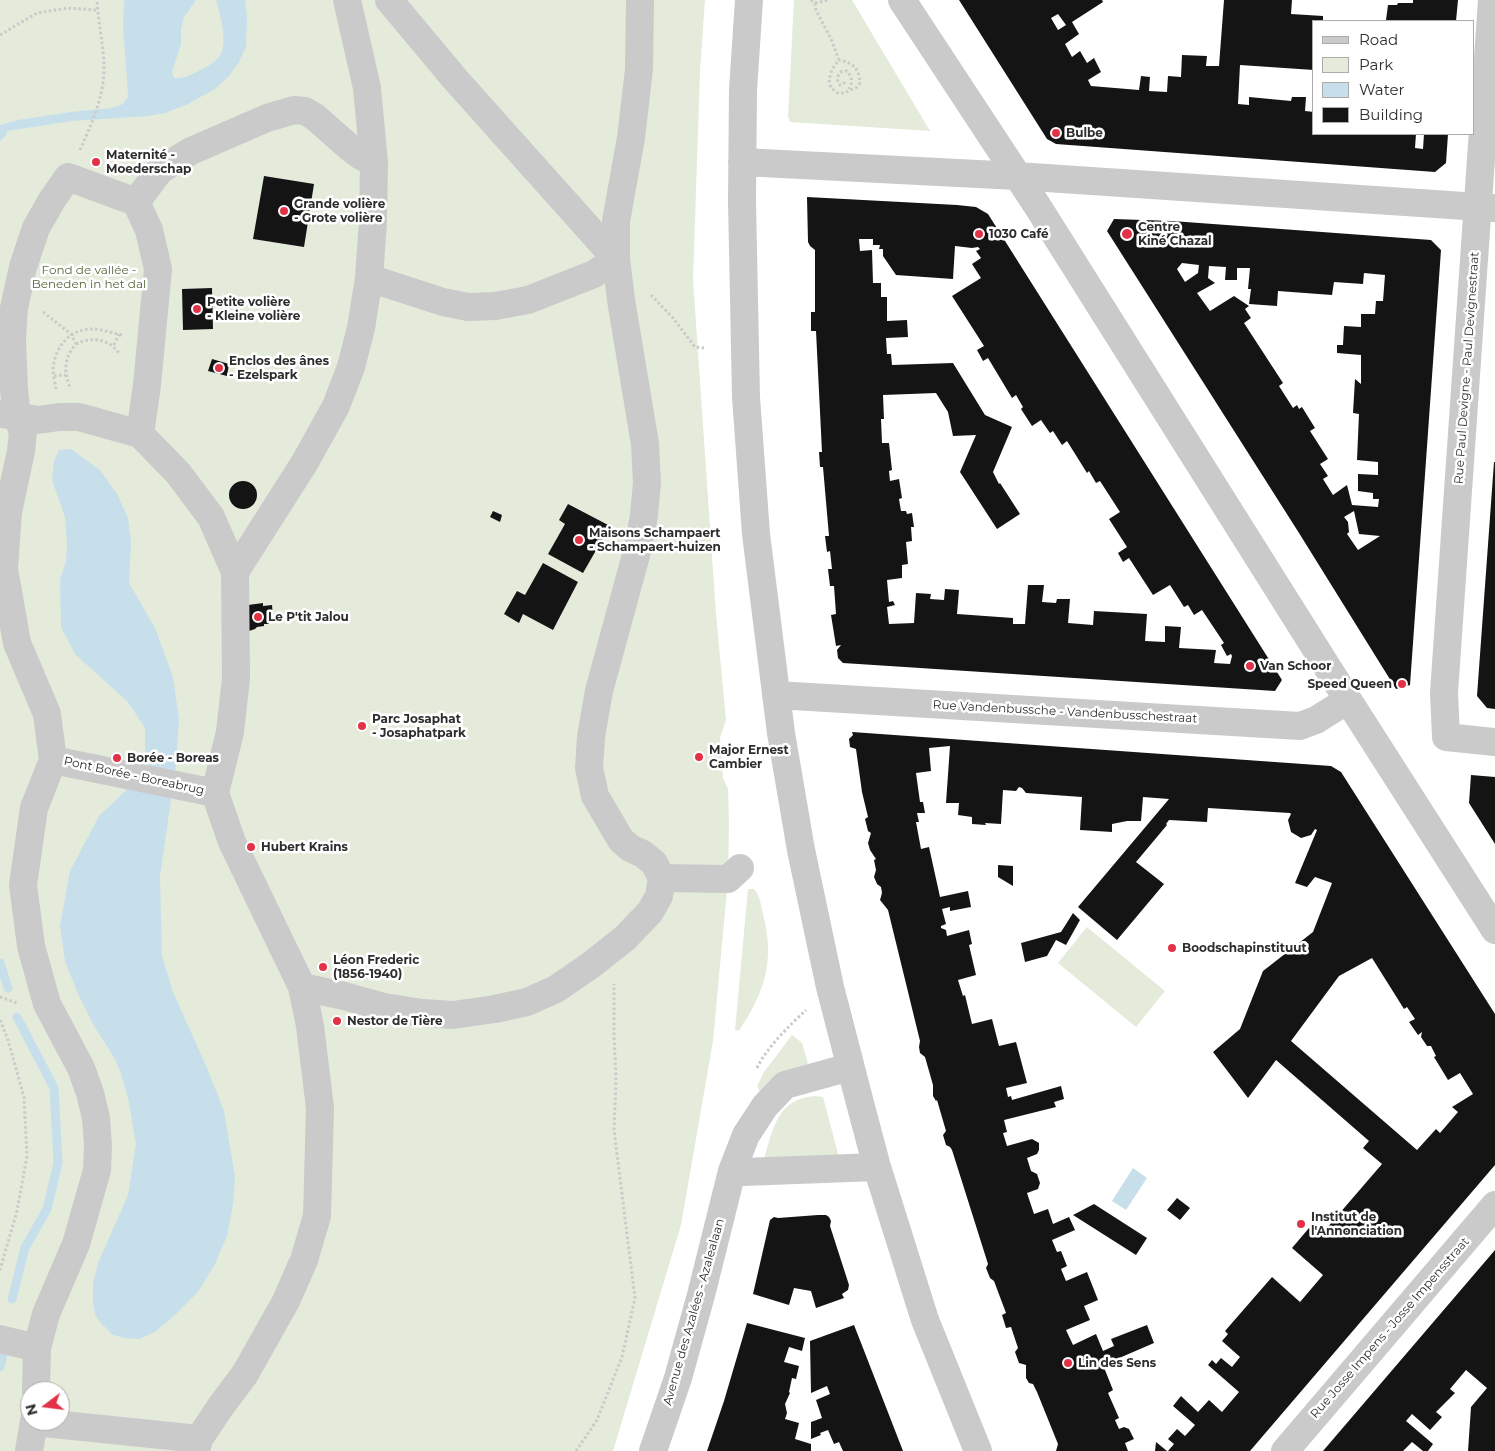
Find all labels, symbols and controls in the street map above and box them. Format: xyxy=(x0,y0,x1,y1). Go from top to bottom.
legend xyxy=(1312,20,1475,135)
text: Road xyxy=(1359,30,1398,49)
text: Park xyxy=(1359,55,1393,74)
text: Water xyxy=(1359,80,1405,99)
text: Building xyxy=(1359,105,1423,124)
place label: Bulbe xyxy=(1066,126,1103,140)
marker: Bulbe xyxy=(1050,127,1062,139)
place label: Maternité - Moederschap xyxy=(106,148,191,176)
marker: Maternité - Moederschap xyxy=(90,156,102,168)
place label: Grande volière - Grote volière xyxy=(294,197,385,225)
marker: Grande volière - Grote volière xyxy=(278,205,290,217)
place label: Centre Kiné Chazal xyxy=(1138,220,1212,248)
place label: 1030 Café xyxy=(989,227,1049,241)
marker: Centre Kiné Chazal xyxy=(1120,227,1134,241)
marker: 1030 Café xyxy=(973,228,985,240)
street label: Rue Paul Devigne - Paul Devignestraat xyxy=(1452,251,1482,485)
park label: Fond de vallée - Beneden in het dal xyxy=(32,263,146,291)
place label: Petite volière - Kleine volière xyxy=(207,295,300,323)
marker: Petite volière - Kleine volière xyxy=(191,303,203,315)
place label: Enclos des ânes - Ezelspark xyxy=(229,354,329,382)
marker: Enclos des ânes - Ezelspark xyxy=(213,362,225,374)
place label: Maisons Schampaert - Schampaert-huizen xyxy=(589,526,721,554)
marker: Maisons Schampaert - Schampaert-huizen xyxy=(573,534,585,546)
place label: Le P'tit Jalou xyxy=(268,610,349,624)
marker: Le P'tit Jalou xyxy=(252,611,264,623)
place label: Van Schoor xyxy=(1260,659,1331,673)
marker: Van Schoor xyxy=(1244,660,1256,672)
place label: Speed Queen xyxy=(1307,677,1392,691)
marker: Speed Queen xyxy=(1396,678,1408,690)
street label: Rue Vandenbussche - Vandenbusschestraat xyxy=(932,698,1198,726)
place label: Parc Josaphat - Josaphatpark xyxy=(372,712,466,740)
marker: Parc Josaphat - Josaphatpark xyxy=(356,720,368,732)
place label: Major Ernest Cambier xyxy=(709,743,789,771)
place label: Borée - Boreas xyxy=(127,751,219,765)
marker: Major Ernest Cambier xyxy=(693,751,705,763)
marker: Borée - Boreas xyxy=(111,752,123,764)
street label: Pont Borée - Boreabrug xyxy=(62,754,206,798)
place label: Hubert Krains xyxy=(261,840,348,854)
marker: Hubert Krains xyxy=(245,841,257,853)
place label: Boodschapinstituut xyxy=(1182,941,1307,955)
marker: Boodschapinstituut xyxy=(1166,942,1178,954)
place label: Léon Frederic (1856-1940) xyxy=(333,953,419,981)
marker: Léon Frederic (1856-1940) xyxy=(317,961,329,973)
place label: Nestor de Tière xyxy=(347,1014,443,1028)
marker: Nestor de Tière xyxy=(331,1015,343,1027)
place label: Institut de l'Annonciation xyxy=(1311,1210,1402,1238)
street label: Avenue des Azalées - Azalealaan xyxy=(660,1217,728,1407)
marker: Institut de l'Annonciation xyxy=(1295,1218,1307,1230)
street label: Rue Josse Impens - Josse Impensstraat xyxy=(1308,1235,1472,1421)
place label: Lin des Sens xyxy=(1078,1356,1156,1370)
marker: Lin des Sens xyxy=(1062,1357,1074,1369)
north arrow xyxy=(20,1381,70,1431)
text: N xyxy=(21,1402,42,1417)

